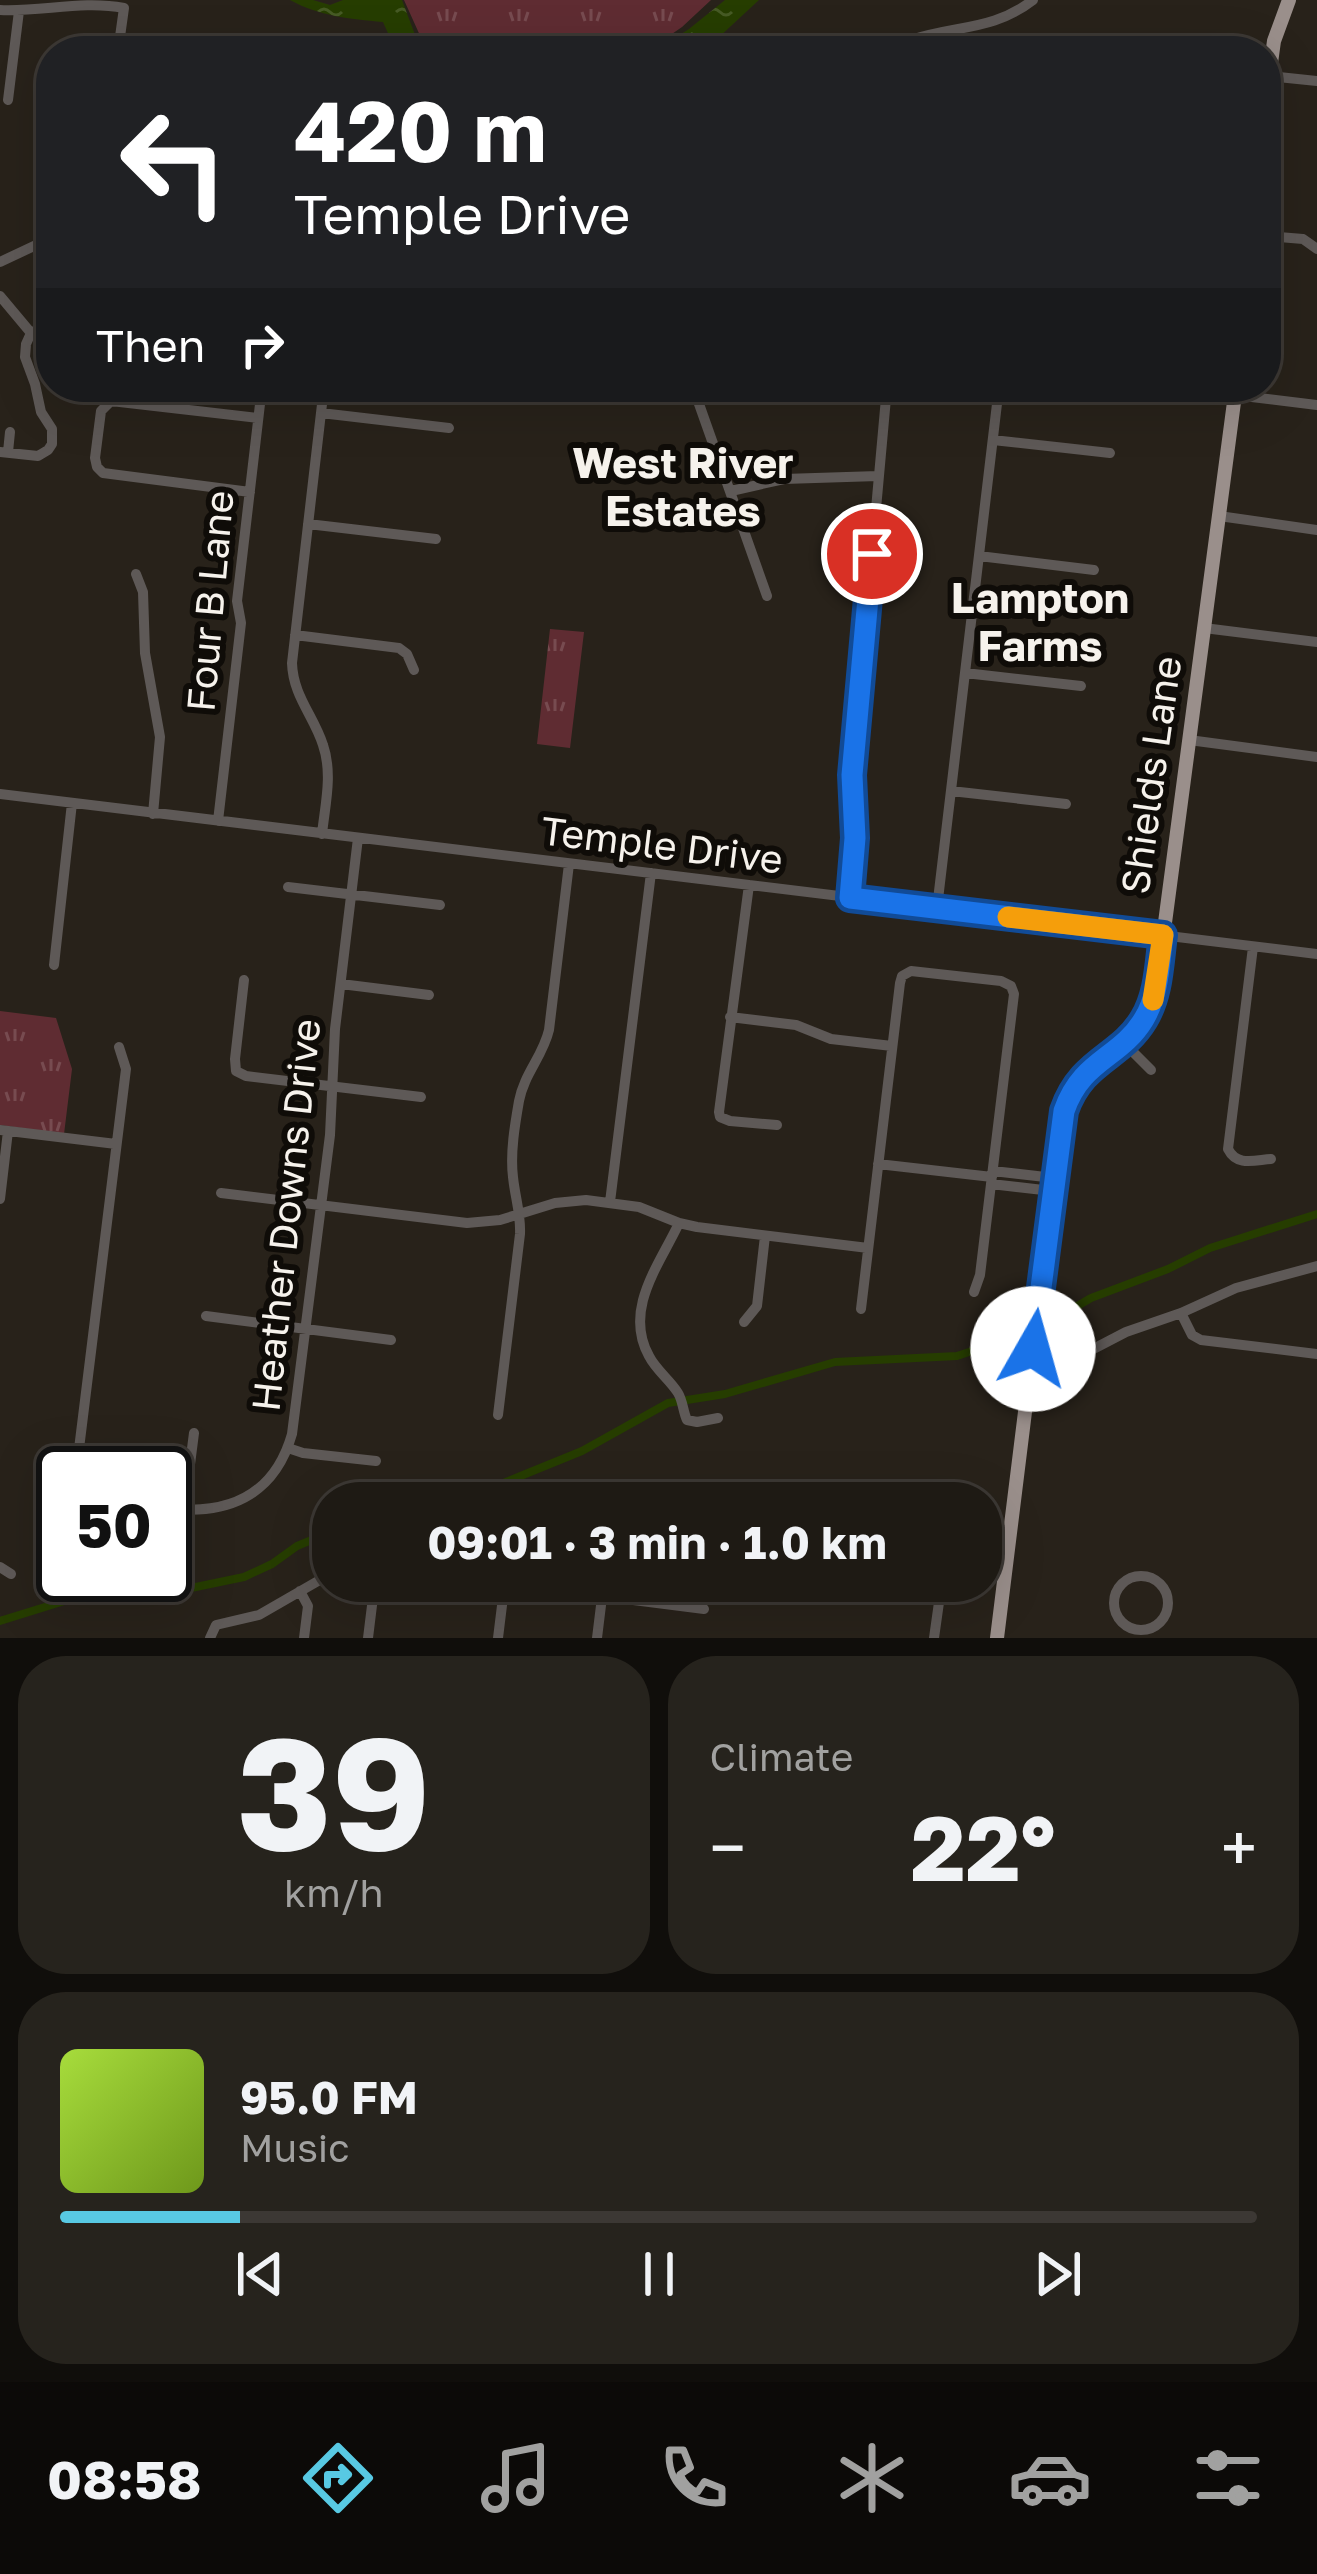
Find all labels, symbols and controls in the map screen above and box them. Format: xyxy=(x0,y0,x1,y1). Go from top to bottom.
text: 420 m xyxy=(294,80,547,180)
icon: left xyxy=(96,84,252,240)
text: Temple Drive xyxy=(294,181,630,246)
icon: right xyxy=(229,312,295,378)
text: Then xyxy=(96,318,205,372)
district label: West River Estates xyxy=(572,437,794,535)
street label: Four B Lane xyxy=(176,488,243,714)
pin xyxy=(821,503,923,605)
icon: arrive xyxy=(839,521,905,587)
district label: Lampton Farms xyxy=(951,572,1129,670)
street label: Shields Lane xyxy=(1111,653,1190,897)
street label: Temple Drive xyxy=(539,806,785,883)
street label: Heather Downs Drive xyxy=(242,1017,329,1413)
position arrow xyxy=(970,1286,1096,1412)
speed limit sign: 50 xyxy=(36,1446,192,1602)
text: 09:01 · 3 min · 1.0 km xyxy=(427,1515,887,1569)
text: 39 xyxy=(237,1697,431,1884)
text: Climate xyxy=(710,1733,853,1780)
text: 22° xyxy=(911,1793,1056,1901)
text: − xyxy=(710,1807,746,1887)
text: + xyxy=(1221,1807,1257,1887)
text: km/h xyxy=(284,1869,383,1916)
text: 95.0 FM xyxy=(240,2070,418,2124)
text: Music xyxy=(240,2124,350,2171)
icon: previous xyxy=(227,2241,293,2307)
icon: pause xyxy=(626,2241,692,2307)
icon: next xyxy=(1025,2241,1091,2307)
icon: directions xyxy=(296,2436,380,2520)
icon: music xyxy=(474,2436,558,2520)
icon: phone xyxy=(652,2436,736,2520)
icon: climate xyxy=(830,2436,914,2520)
icon: car xyxy=(1008,2436,1092,2520)
icon: filters xyxy=(1186,2436,1270,2520)
text: 08:58 xyxy=(47,2446,201,2511)

